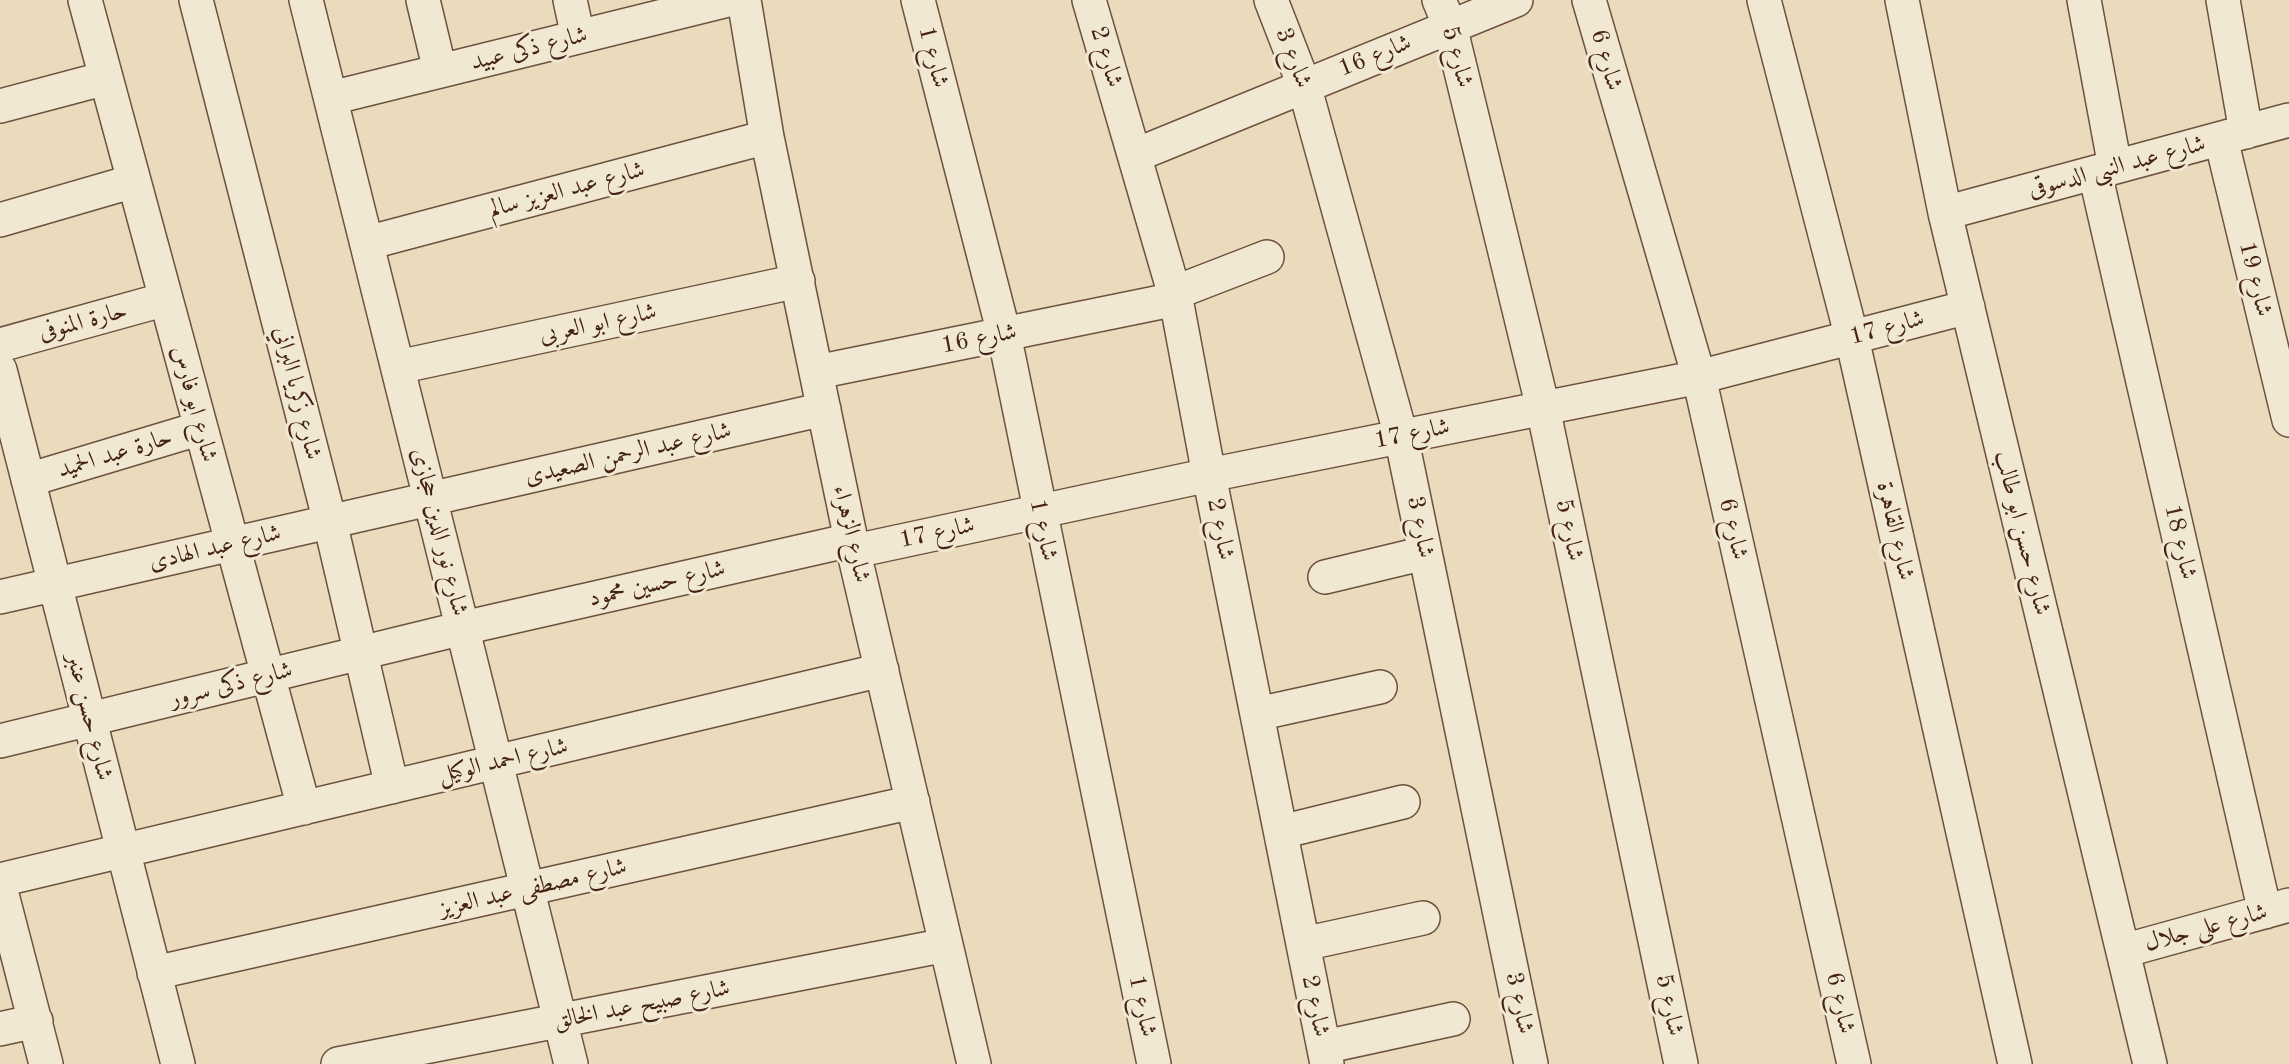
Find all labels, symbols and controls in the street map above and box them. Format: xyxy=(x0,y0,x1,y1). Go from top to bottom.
street label: شارع ذكى عبيد xyxy=(468,21,590,77)
street label: شارع 1 xyxy=(911,23,955,91)
street label: شارع 2 xyxy=(1083,23,1129,91)
street label: شارع 5 xyxy=(1435,23,1479,91)
street label: شارع 3 xyxy=(1268,24,1318,92)
street label: شارع 6 xyxy=(1584,26,1628,94)
street label: شارع 16 xyxy=(1334,28,1416,84)
street label: شارع عبد النبى الدسوقى xyxy=(2025,129,2209,205)
street label: شارع عبد العزيز سالم xyxy=(486,155,648,225)
street label: شارع 19 xyxy=(2232,239,2278,319)
street label: حارة المنوفى xyxy=(36,296,130,348)
street label: شارع ابو العربى xyxy=(537,298,659,350)
street label: شارع 17 xyxy=(1846,304,1928,352)
street label: شارع 16 xyxy=(939,318,1019,360)
street label: شارع زكريا البراني xyxy=(267,323,327,463)
street label: شارع ابو فارس xyxy=(165,343,223,465)
street label: شارع 17 xyxy=(1372,413,1452,455)
street label: شارع عبد الرحمن الصعيدى xyxy=(522,416,734,492)
street label: حارة عبد الحميد xyxy=(54,423,176,485)
street label: شارع نور الدين حجازى xyxy=(404,445,474,619)
street label: شارع حسن ابو طالب xyxy=(1988,448,2056,618)
street label: شارع القاهرة xyxy=(1870,479,1920,583)
street label: شارع الزهراء xyxy=(826,482,876,586)
street label: شارع 3 xyxy=(1400,494,1440,560)
street label: شارع 6 xyxy=(1712,495,1754,563)
street label: شارع 2 xyxy=(1200,496,1240,562)
street label: شارع 1 xyxy=(1022,497,1064,563)
street label: شارع 5 xyxy=(1548,497,1590,563)
street label: شارع 18 xyxy=(2157,502,2203,582)
street label: شارع 17 xyxy=(897,511,977,555)
street label: شارع عبد الهادى xyxy=(146,519,284,577)
street label: شارع حسين محمود xyxy=(586,554,728,614)
street label: شارع حسن عنبر xyxy=(59,651,119,783)
street label: شارع ذكى سرور xyxy=(167,656,295,714)
street label: شارع احمد الوكيل xyxy=(435,732,571,790)
street label: شارع مصطفى عبد العزيز xyxy=(436,852,630,924)
street label: شارع على جلال xyxy=(2141,898,2271,958)
street label: شارع 6 xyxy=(1819,969,1861,1037)
street label: شارع 3 xyxy=(1498,970,1540,1036)
street label: شارع 5 xyxy=(1648,972,1690,1038)
street label: شارع 1 xyxy=(1121,973,1163,1039)
street label: شارع 2 xyxy=(1294,973,1336,1039)
street label: شارع صبيح عبد الخالق xyxy=(551,974,733,1036)

